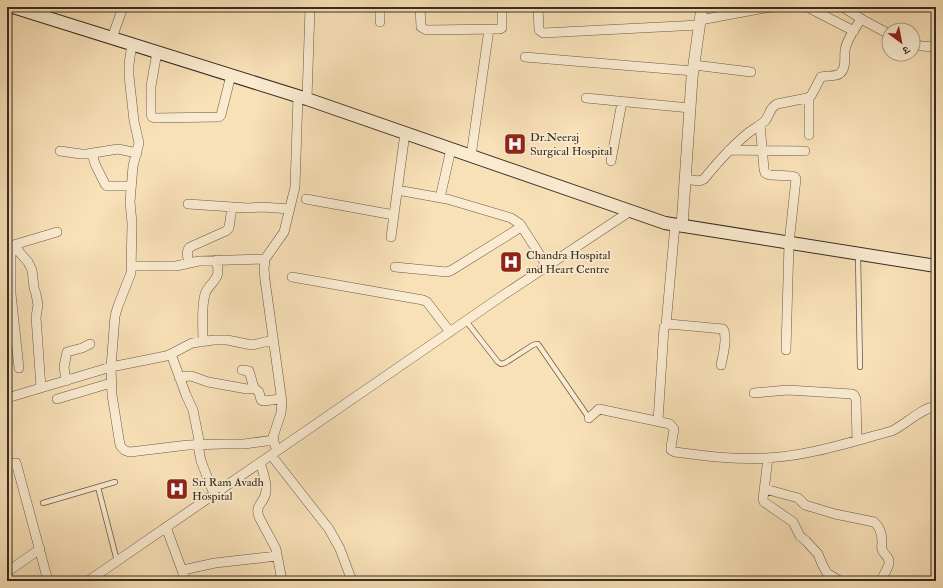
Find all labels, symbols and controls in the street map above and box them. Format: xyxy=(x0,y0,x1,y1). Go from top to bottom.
north arrow xyxy=(881,22,921,62)
text: उ xyxy=(899,43,913,58)
place label: Dr.Neeraj Surgical Hospital xyxy=(530,130,612,159)
hospital icon: Dr.Neeraj Surgical Hospital xyxy=(502,131,528,157)
place label: Chandra Hospital and Heart Centre xyxy=(526,248,611,277)
hospital icon: Chandra Hospital and Heart Centre xyxy=(498,249,524,275)
place label: Sri Ram Avadh Hospital xyxy=(192,475,264,504)
hospital icon: Sri Ram Avadh Hospital xyxy=(164,476,190,502)

